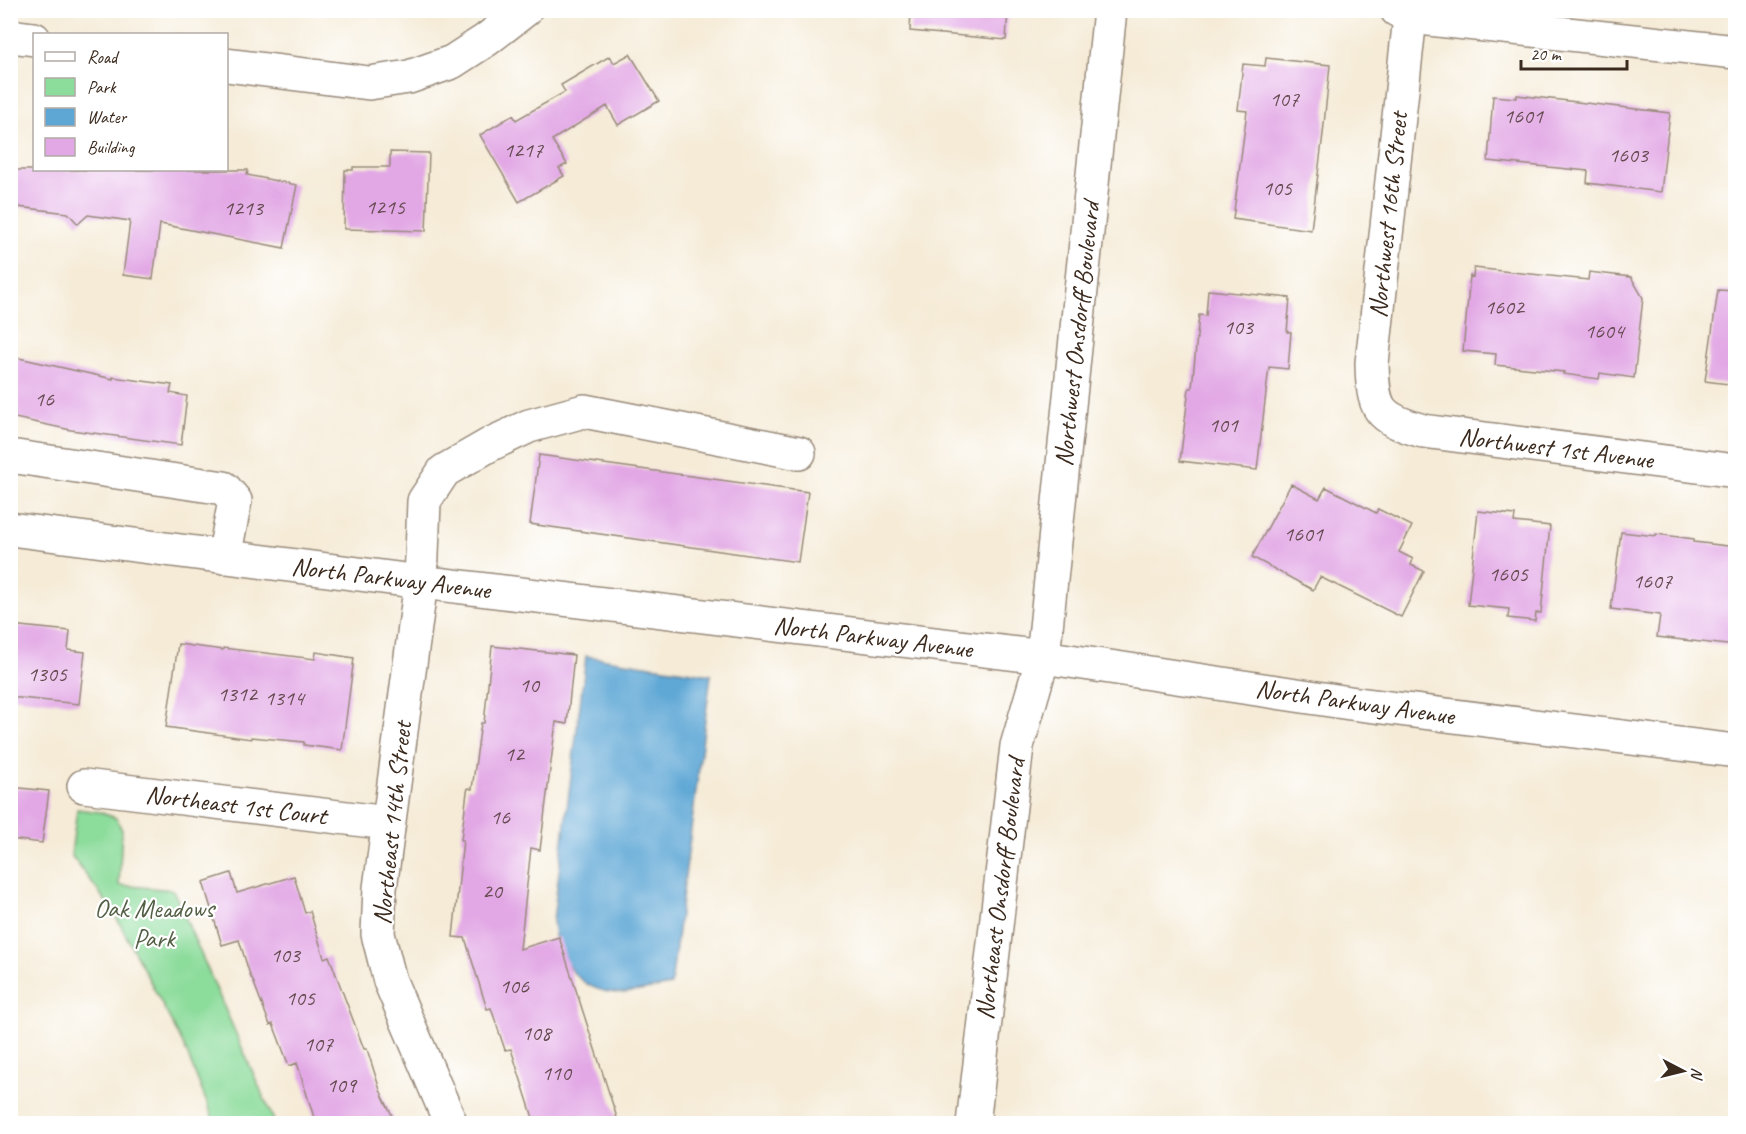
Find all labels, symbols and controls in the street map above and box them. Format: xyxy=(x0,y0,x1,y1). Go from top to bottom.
legend xyxy=(33,33,228,171)
scale bar xyxy=(1521,33,1628,71)
text: 20 m xyxy=(1530,43,1563,65)
text: Road xyxy=(87,46,120,68)
text: Park xyxy=(87,76,117,98)
house number: 107 xyxy=(1269,85,1300,113)
house number: 1601 xyxy=(1503,102,1544,130)
text: Water xyxy=(87,106,128,128)
street label: Northwest 16th Street xyxy=(1361,108,1415,319)
text: Building xyxy=(87,136,136,158)
house number: 1217 xyxy=(503,136,544,164)
house number: 1603 xyxy=(1608,141,1650,169)
house number: 105 xyxy=(1262,174,1293,202)
house number: 1215 xyxy=(365,193,406,221)
house number: 1213 xyxy=(223,194,265,222)
street label: Northwest Onsdorff Boulevard xyxy=(1047,197,1108,468)
house number: 1602 xyxy=(1484,293,1526,321)
house number: 103 xyxy=(1223,313,1255,341)
house number: 1604 xyxy=(1584,317,1626,345)
house number: 16 xyxy=(34,385,55,413)
house number: 101 xyxy=(1208,411,1239,439)
street label: Northwest 1st Avenue xyxy=(1457,420,1657,476)
house number: 1601 xyxy=(1283,520,1324,548)
street label: North Parkway Avenue xyxy=(290,549,494,607)
house number: 1605 xyxy=(1488,560,1529,588)
house number: 1607 xyxy=(1632,567,1673,595)
street label: North Parkway Avenue xyxy=(772,608,976,666)
house number: 1305 xyxy=(27,660,68,688)
house number: 10 xyxy=(519,671,541,699)
street label: North Parkway Avenue xyxy=(1254,672,1458,732)
house number: 1312 xyxy=(217,680,259,708)
house number: 1314 xyxy=(264,684,306,712)
street label: Northeast 14th Street xyxy=(365,718,419,926)
house number: 12 xyxy=(504,740,526,768)
street label: Northeast Onsdorff Boulevard xyxy=(968,753,1033,1021)
street label: Northeast 1st Court xyxy=(144,778,331,833)
house number: 16 xyxy=(490,803,511,831)
house number: 20 xyxy=(482,877,504,905)
park label: Oak Meadows Park xyxy=(94,892,216,955)
house number: 103 xyxy=(270,941,302,969)
house number: 106 xyxy=(499,972,530,1000)
house number: 105 xyxy=(285,984,316,1012)
house number: 108 xyxy=(521,1019,553,1047)
house number: 107 xyxy=(303,1030,334,1058)
north arrow xyxy=(1653,1041,1713,1101)
house number: 110 xyxy=(541,1059,573,1087)
text: N xyxy=(1686,1067,1707,1082)
house number: 109 xyxy=(326,1071,358,1099)

